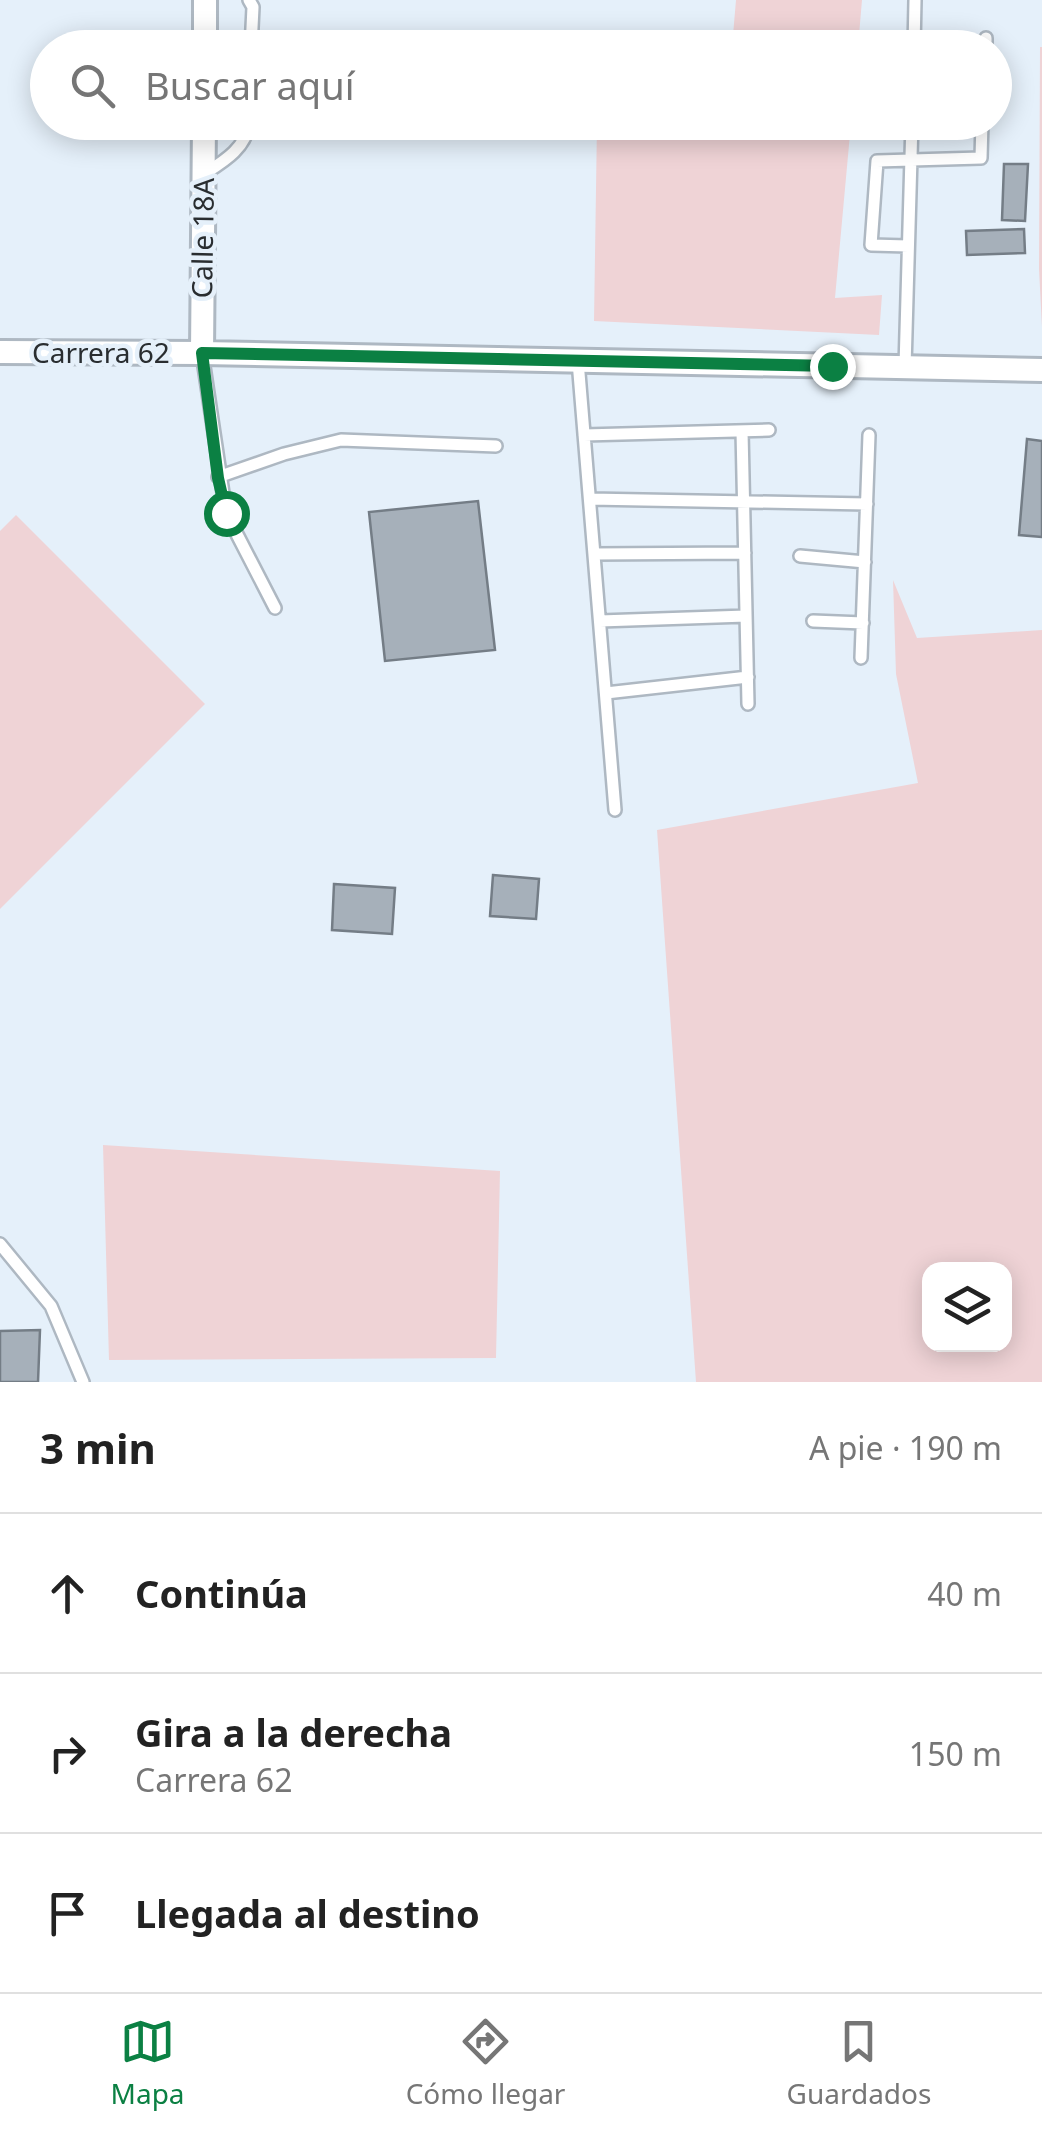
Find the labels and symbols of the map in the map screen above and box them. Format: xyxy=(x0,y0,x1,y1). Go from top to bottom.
street label: Calle 18A xyxy=(182,177,222,299)
street label: Carrera 62 xyxy=(32,333,170,371)
route end xyxy=(810,344,856,390)
route start xyxy=(204,491,250,537)

